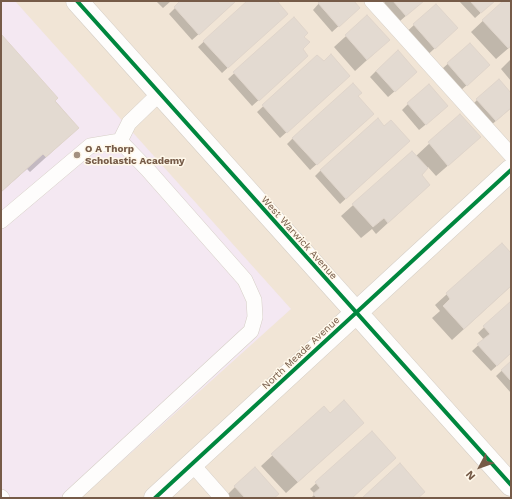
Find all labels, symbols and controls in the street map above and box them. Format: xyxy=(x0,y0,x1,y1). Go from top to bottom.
place label: O A Thorp Scholastic Academy xyxy=(85,143,185,166)
marker: O A Thorp Scholastic Academy xyxy=(72,150,82,160)
street label: West Warwick Avenue xyxy=(258,194,340,282)
street label: North Meade Avenue xyxy=(260,314,342,392)
north arrow xyxy=(460,447,500,487)
text: N xyxy=(463,468,478,483)

